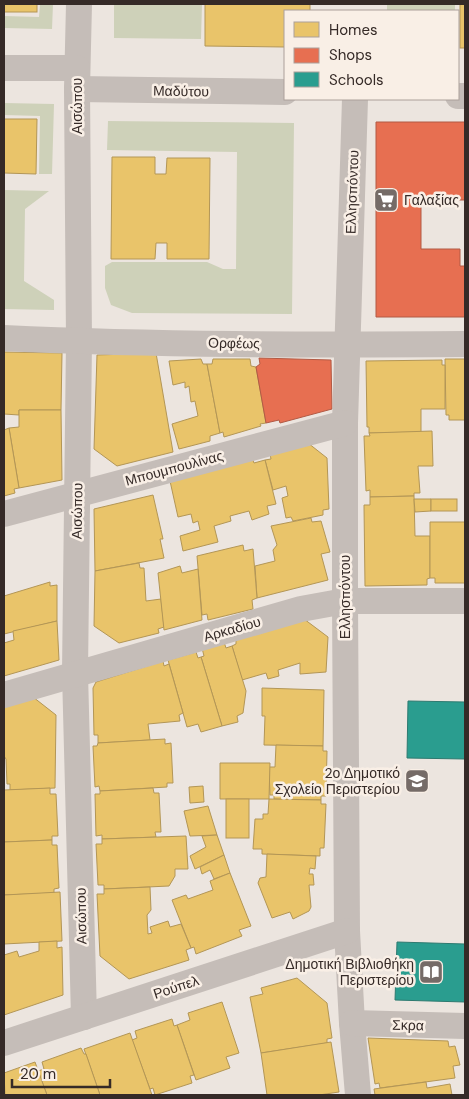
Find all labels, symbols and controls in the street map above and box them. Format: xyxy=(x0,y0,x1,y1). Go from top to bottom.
legend xyxy=(284,10,459,100)
text: Homes xyxy=(329,20,378,40)
text: Shops xyxy=(329,45,372,65)
text: Schools xyxy=(329,70,384,90)
street label: Αισώπου xyxy=(68,78,86,134)
street label: Μαδύτου xyxy=(153,82,209,100)
street label: Ελλησπόντου xyxy=(342,150,362,234)
supermarket icon: Γαλαξίας xyxy=(373,187,399,213)
place label: Γαλαξίας xyxy=(404,191,459,209)
street label: Ορφέως xyxy=(208,334,260,352)
street label: Μπουμπουλίνας xyxy=(123,446,225,490)
street label: Αισώπου xyxy=(68,483,86,539)
street label: Ελλησπόντου xyxy=(336,555,354,639)
street label: Αρκαδίου xyxy=(201,612,263,646)
place label: 2ο Δημοτικό Σχολείο Περιστερίου xyxy=(275,764,400,798)
school or university icon: 2ο Δημοτικό Σχολείο Περιστερίου xyxy=(404,768,430,794)
street label: Αισώπου xyxy=(72,888,90,944)
place label: Δημοτική Βιβλιοθήκη Περιστερίου xyxy=(285,955,414,989)
library icon: Δημοτική Βιβλιοθήκη Περιστερίου xyxy=(418,959,444,985)
street label: Ρούπελ xyxy=(151,971,201,1003)
street label: Σκρα xyxy=(392,1016,424,1034)
scale bar xyxy=(12,1056,110,1088)
text: 20 m xyxy=(20,1064,56,1084)

